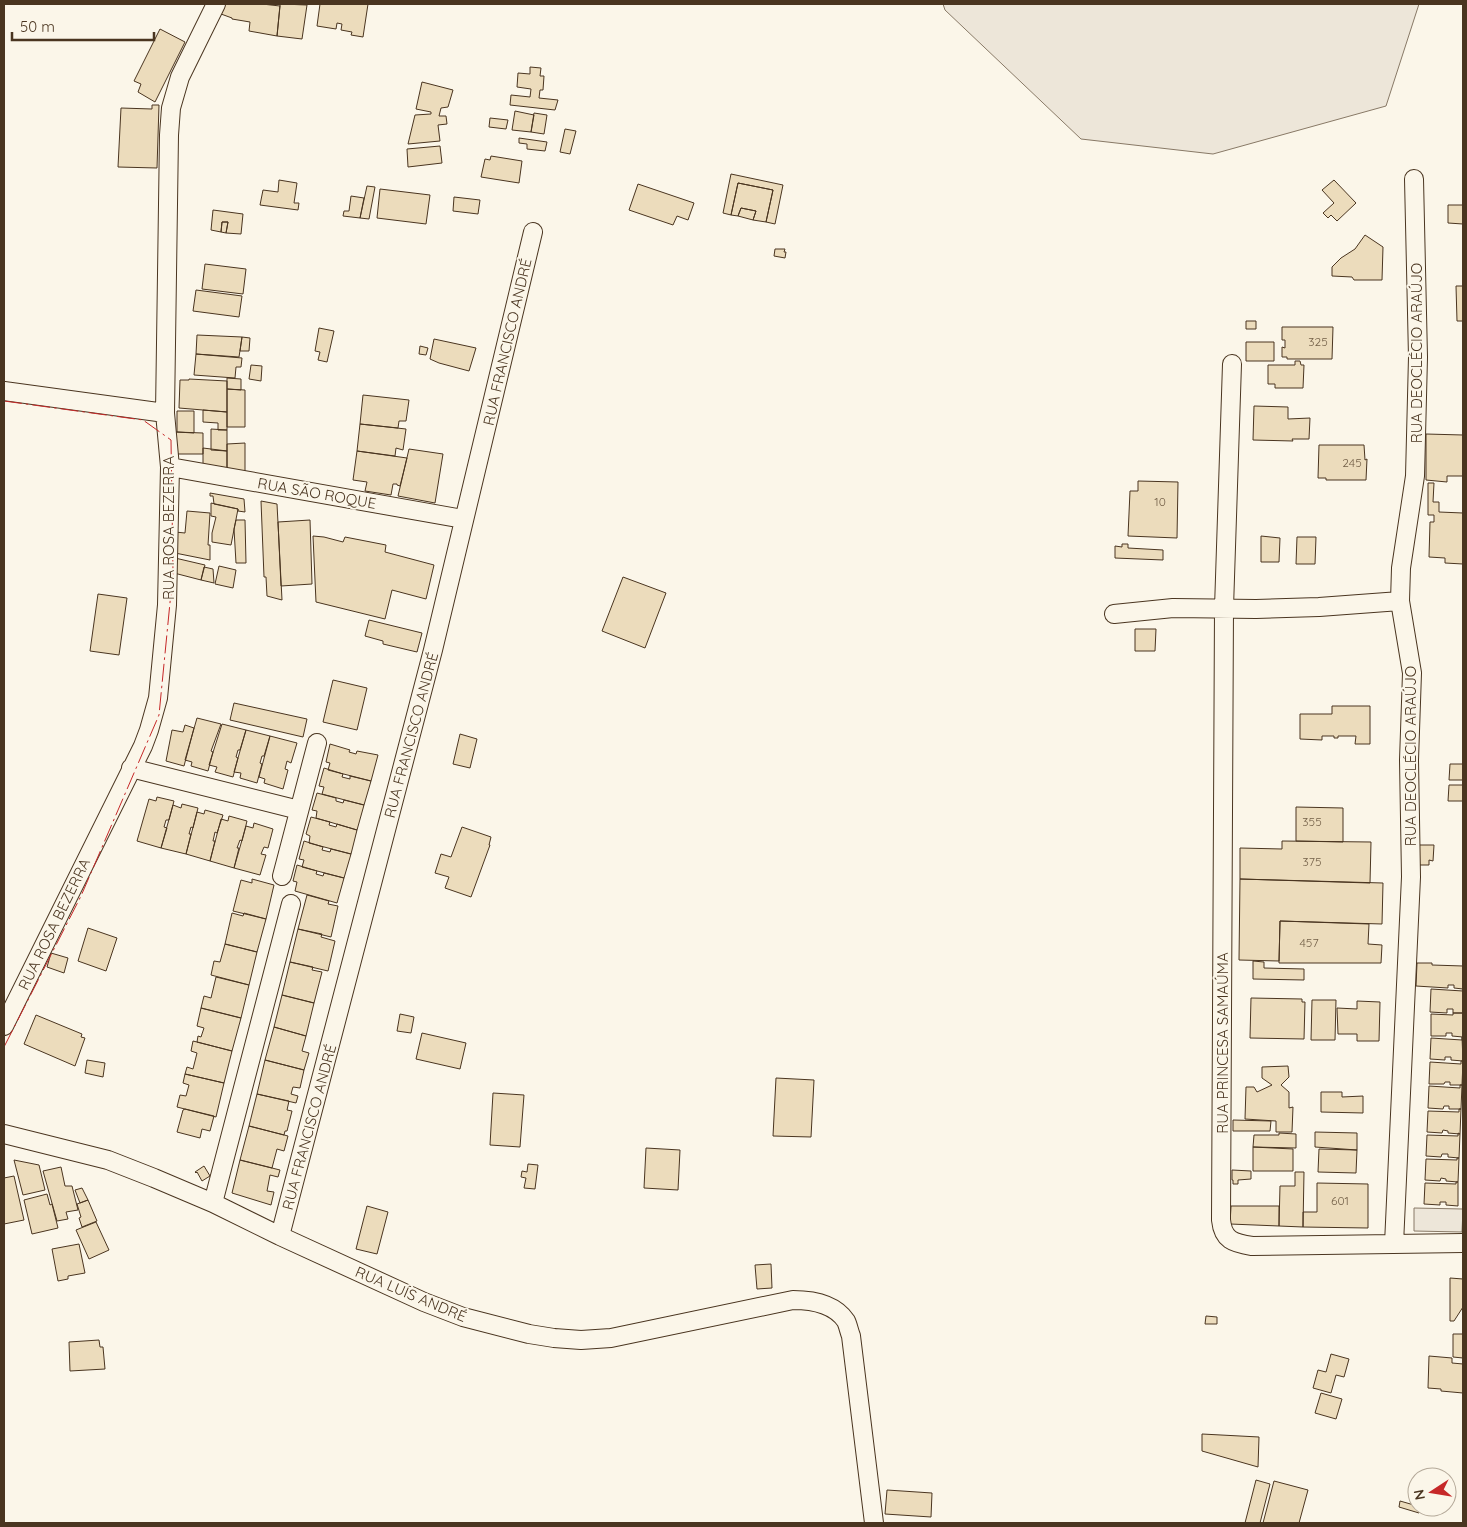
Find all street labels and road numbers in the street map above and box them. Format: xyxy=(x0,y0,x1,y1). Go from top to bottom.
street label: RUA FRANCISCO ANDRÉ xyxy=(479,257,535,427)
street label: RUA DEOCLÉCIO ARAÚJO xyxy=(1407,263,1426,443)
street label: RUA ROSA BEZERRA xyxy=(159,456,178,600)
street label: RUA SÃO ROQUE xyxy=(256,473,378,513)
street label: RUA FRANCISCO ANDRÉ xyxy=(380,650,442,820)
street label: RUA DEOCLÉCIO ARAÚJO xyxy=(1401,666,1420,846)
street label: RUA ROSA BEZERRA xyxy=(14,855,94,993)
street label: RUA PRINCESA SAMAÚMA xyxy=(1213,952,1232,1134)
street label: RUA FRANCISCO ANDRÉ xyxy=(278,1042,340,1212)
street label: RUA LUÍS ANDRÉ xyxy=(353,1262,469,1326)

